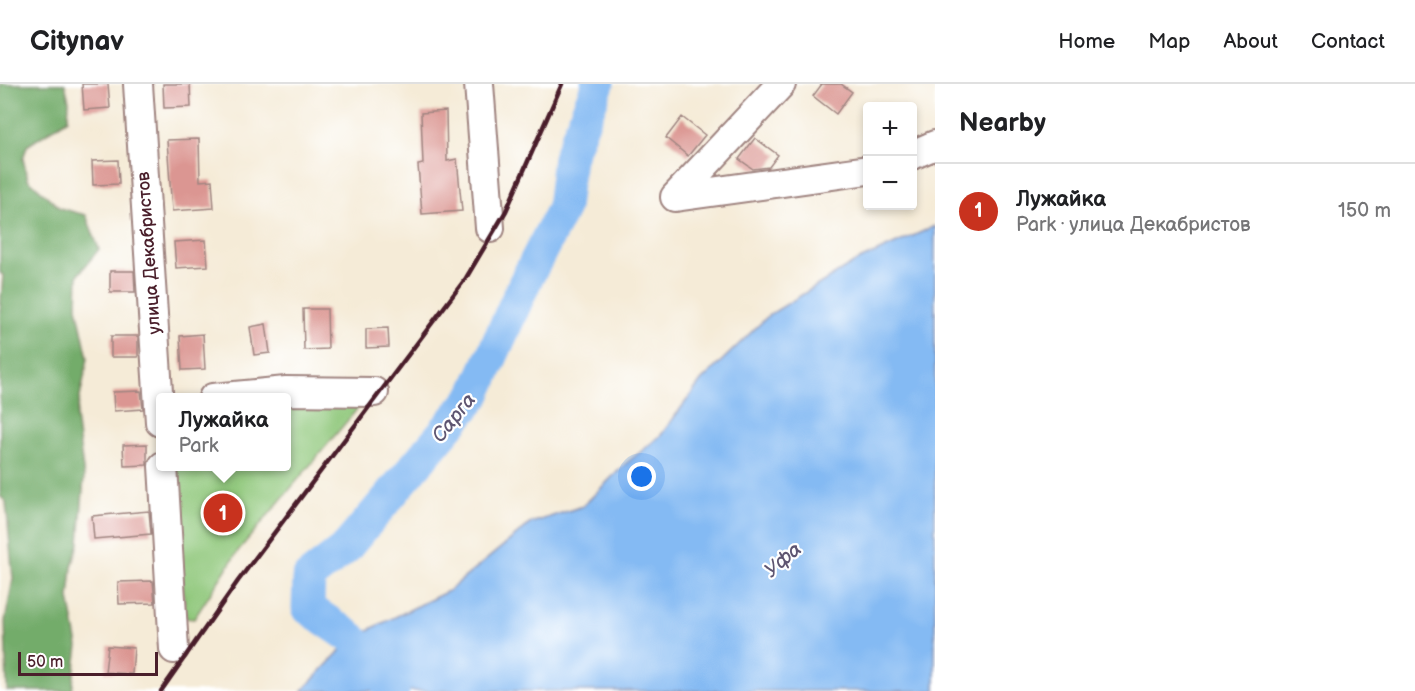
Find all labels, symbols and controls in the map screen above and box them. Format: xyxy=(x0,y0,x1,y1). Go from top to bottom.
text: Citynav xyxy=(30,25,124,58)
text: Home xyxy=(1058,29,1115,54)
text: Map xyxy=(1148,29,1190,54)
text: About xyxy=(1223,29,1278,54)
text: Contact xyxy=(1311,29,1385,54)
map controls xyxy=(863,102,917,210)
button: + xyxy=(863,102,917,156)
text: Nearby xyxy=(959,108,1046,139)
button: − xyxy=(863,156,917,210)
street label: улица Декабристов xyxy=(133,170,165,335)
text: Лужайка xyxy=(1016,186,1106,213)
text: 1 xyxy=(974,199,983,223)
text: 150 m xyxy=(1338,199,1391,223)
text: Park · улица Декабристов xyxy=(1016,213,1250,237)
water label: Сарга xyxy=(427,389,481,447)
popup xyxy=(156,393,291,471)
text: Лужайка xyxy=(178,407,269,434)
text: Park xyxy=(178,434,219,458)
your location xyxy=(627,462,656,491)
pin: 1 xyxy=(204,490,242,536)
water label: Уфа xyxy=(759,537,807,583)
scale bar xyxy=(18,649,158,676)
text: 50 m xyxy=(27,653,63,672)

